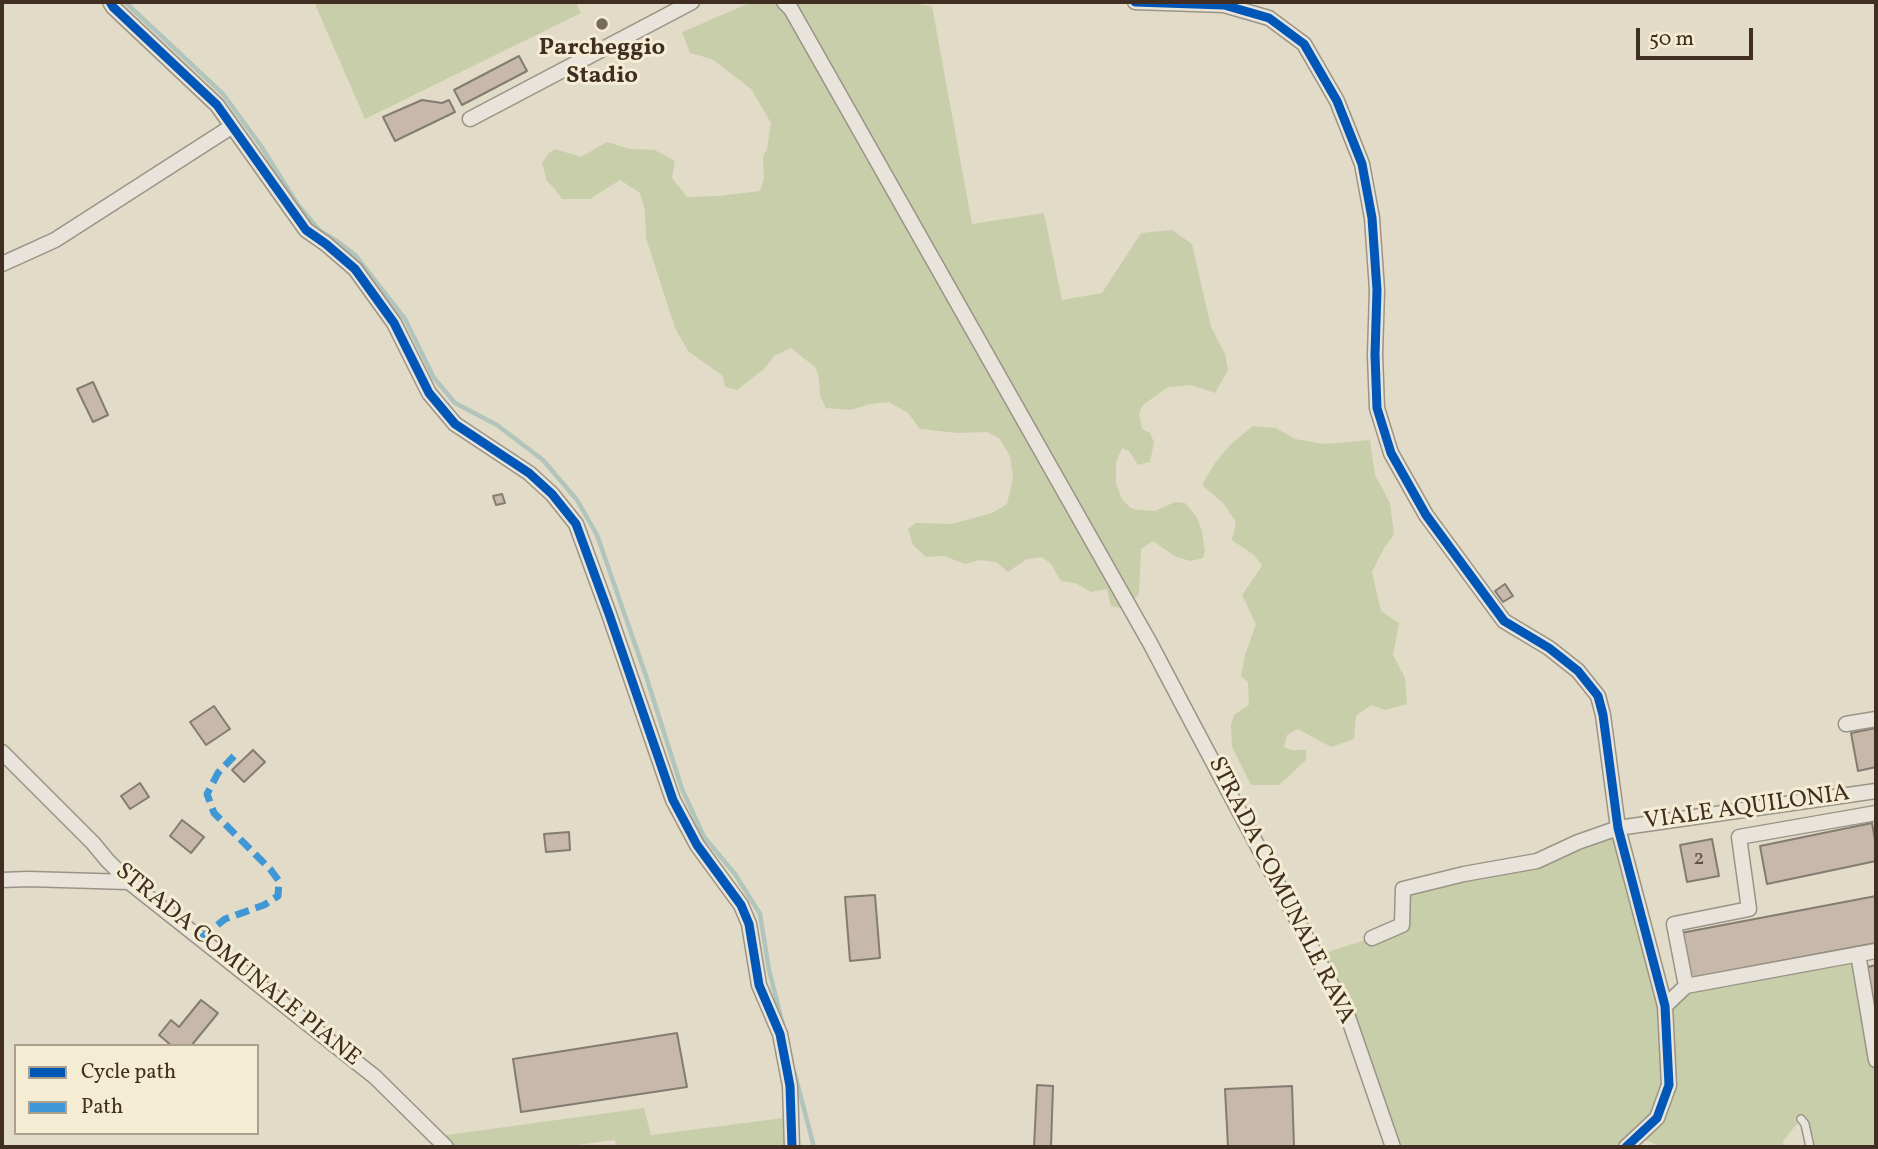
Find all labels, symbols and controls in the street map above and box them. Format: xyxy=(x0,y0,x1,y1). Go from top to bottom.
scale bar xyxy=(1640,14,1757,58)
marker: Parcheggio Stadio xyxy=(594,16,610,32)
text: 50 m xyxy=(1649,25,1694,54)
place label: Parcheggio Stadio xyxy=(539,36,665,92)
street label: STRADA COMUNALE RAVA xyxy=(1200,753,1360,1029)
street label: VIALE AQUILONIA xyxy=(1642,780,1852,838)
house number: 2 xyxy=(1693,847,1705,873)
street label: STRADA COMUNALE PIANE xyxy=(108,858,366,1074)
legend xyxy=(14,1044,259,1135)
text: Cycle path xyxy=(81,1058,176,1087)
text: Path xyxy=(81,1093,123,1122)

